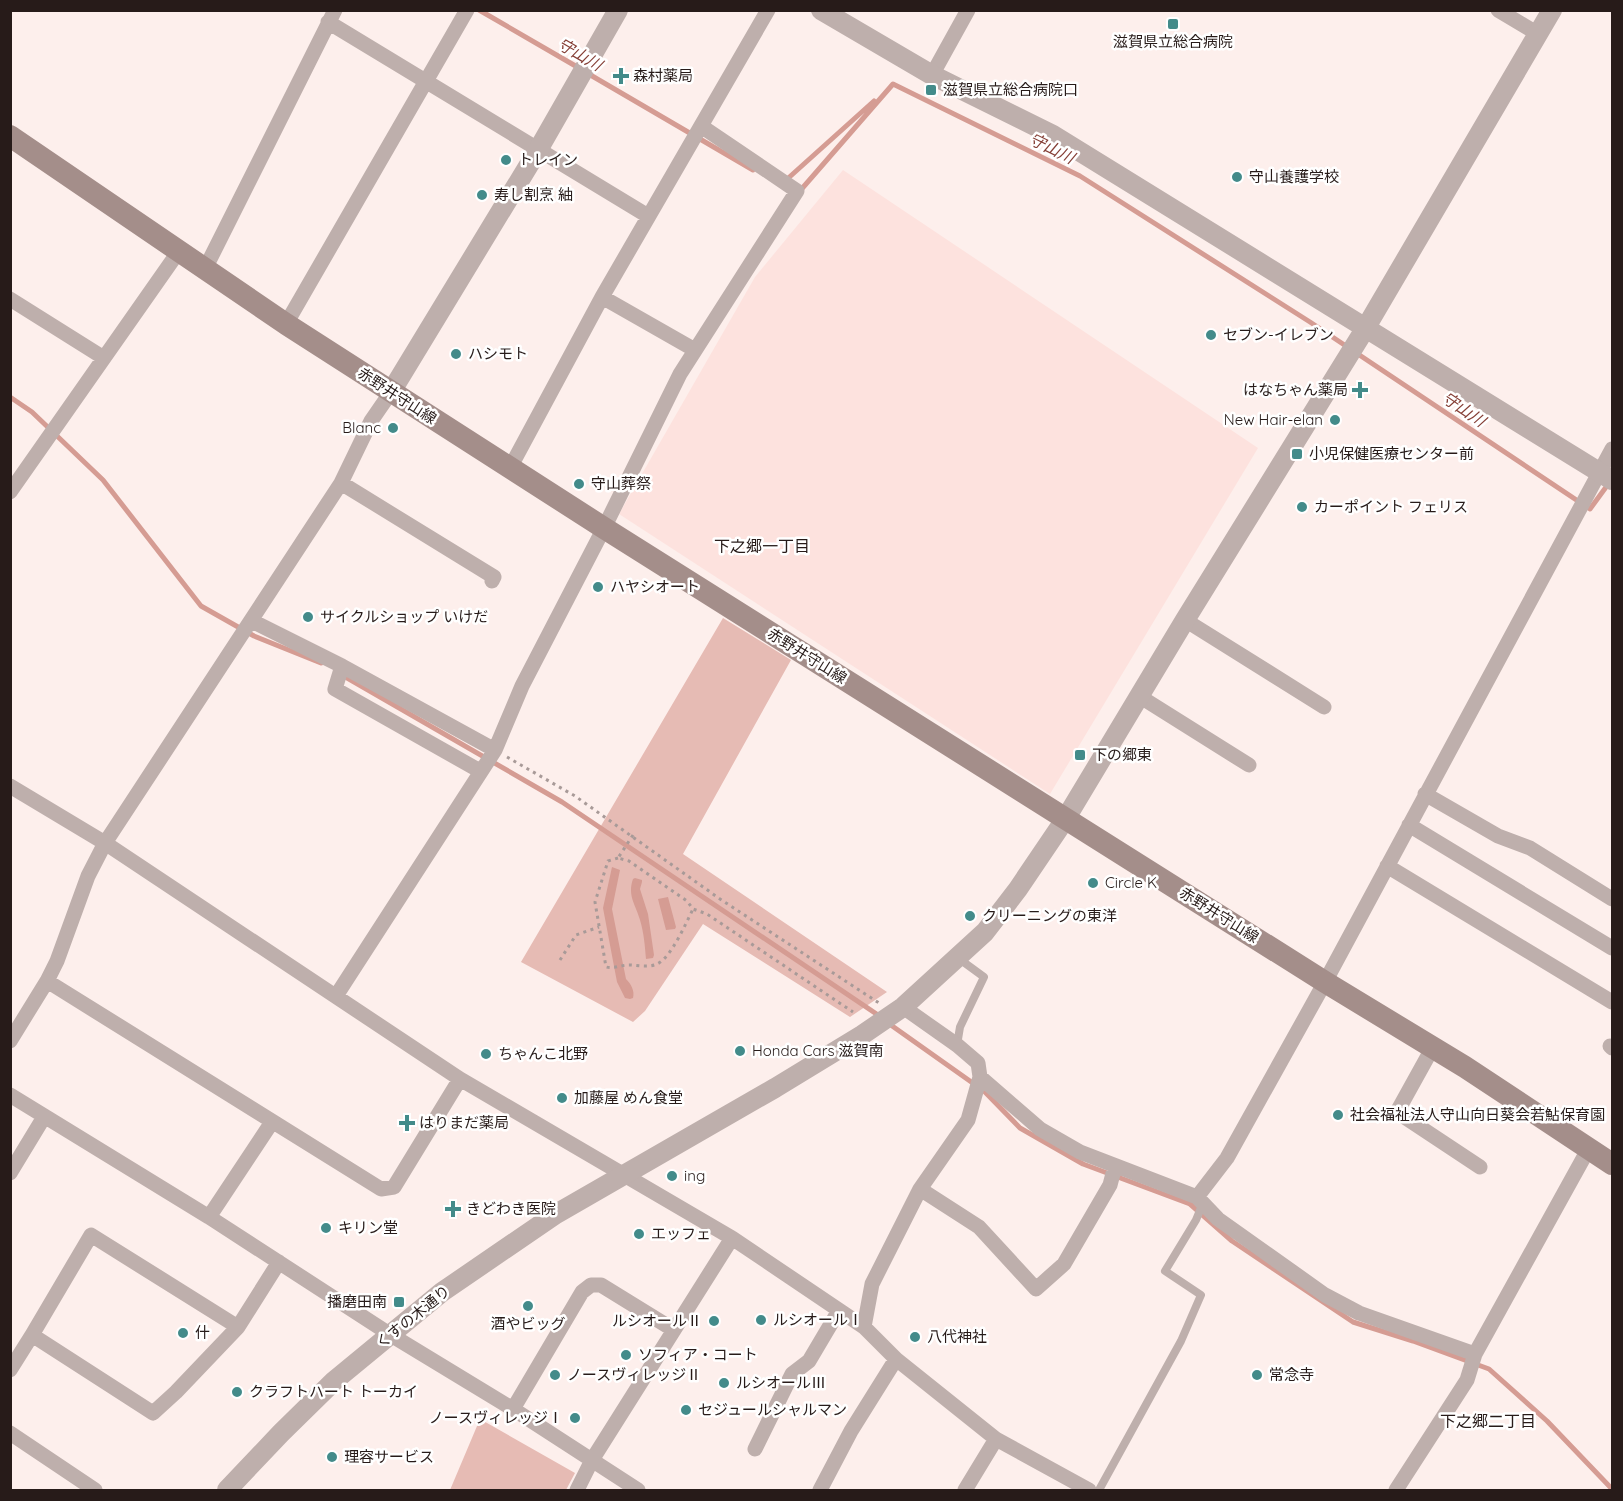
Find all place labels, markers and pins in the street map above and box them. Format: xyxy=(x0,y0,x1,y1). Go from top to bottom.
marker: 滋賀県立総合病院 xyxy=(1166,17,1180,31)
place label: 滋賀県立総合病院 xyxy=(1113,32,1233,51)
place label: 森村薬局 xyxy=(633,66,693,85)
marker: 森村薬局 xyxy=(614,69,628,83)
place label: 滋賀県立総合病院口 xyxy=(943,80,1078,99)
marker: 滋賀県立総合病院口 xyxy=(924,83,938,97)
place label: トレイン xyxy=(518,150,578,169)
marker: トレイン xyxy=(499,153,513,167)
place label: 守山養護学校 xyxy=(1249,167,1339,186)
marker: 守山養護学校 xyxy=(1230,170,1244,184)
place label: 寿し割烹 紬 xyxy=(494,185,573,204)
marker: 寿し割烹 紬 xyxy=(475,188,489,202)
place label: セブン-イレブン xyxy=(1223,325,1334,344)
marker: セブン-イレブン xyxy=(1204,328,1218,342)
place label: ハシモト xyxy=(468,344,528,363)
marker: ハシモト xyxy=(449,347,463,361)
place label: はなちゃん薬局 xyxy=(1243,380,1348,399)
marker: はなちゃん薬局 xyxy=(1353,383,1367,397)
place label: New Hair-elan xyxy=(1224,410,1323,429)
marker: New Hair-elan xyxy=(1328,413,1342,427)
place label: Blanc xyxy=(342,418,381,437)
marker: Blanc xyxy=(386,421,400,435)
place label: 小児保健医療センター前 xyxy=(1309,444,1474,463)
marker: 小児保健医療センター前 xyxy=(1290,447,1304,461)
place label: 守山葬祭 xyxy=(591,474,651,493)
marker: 守山葬祭 xyxy=(572,477,586,491)
place label: カーポイント フェリス xyxy=(1314,497,1468,516)
marker: カーポイント フェリス xyxy=(1295,500,1309,514)
place label: ハヤシオート xyxy=(610,577,700,596)
marker: ハヤシオート xyxy=(591,580,605,594)
place label: サイクルショップ いけだ xyxy=(320,607,488,626)
marker: サイクルショップ いけだ xyxy=(301,610,315,624)
place label: 下の郷東 xyxy=(1092,745,1152,764)
marker: 下の郷東 xyxy=(1073,748,1087,762)
place label: Circle K xyxy=(1105,873,1157,892)
marker: Circle K xyxy=(1086,876,1100,890)
place label: クリーニングの東洋 xyxy=(982,906,1117,925)
marker: クリーニングの東洋 xyxy=(963,909,977,923)
place label: Honda Cars 滋賀南 xyxy=(752,1041,884,1060)
place label: ちゃんこ北野 xyxy=(498,1044,588,1063)
marker: Honda Cars 滋賀南 xyxy=(733,1044,747,1058)
marker: ちゃんこ北野 xyxy=(479,1047,493,1061)
place label: 加藤屋 めん食堂 xyxy=(574,1088,683,1107)
marker: 加藤屋 めん食堂 xyxy=(555,1091,569,1105)
place label: 社会福祉法人守山向日葵会若鮎保育園 xyxy=(1350,1105,1605,1124)
marker: 社会福祉法人守山向日葵会若鮎保育園 xyxy=(1331,1108,1345,1122)
place label: はりまだ薬局 xyxy=(419,1113,509,1132)
marker: はりまだ薬局 xyxy=(400,1116,414,1130)
place label: ing xyxy=(684,1166,705,1185)
marker: ing xyxy=(665,1169,679,1183)
place label: きどわき医院 xyxy=(466,1199,556,1218)
marker: きどわき医院 xyxy=(444,1200,462,1218)
place label: キリン堂 xyxy=(338,1218,398,1237)
marker: キリン堂 xyxy=(319,1221,333,1235)
place label: エッフェ xyxy=(651,1224,711,1243)
marker: エッフェ xyxy=(632,1227,646,1241)
place label: 播磨田南 xyxy=(327,1292,387,1311)
marker: 播磨田南 xyxy=(392,1295,406,1309)
marker: 酒やビッグ xyxy=(521,1299,535,1313)
place label: ルシオールⅠ xyxy=(773,1310,863,1329)
place label: ルシオールⅡ xyxy=(612,1311,702,1330)
marker: ルシオールⅠ xyxy=(754,1313,768,1327)
place label: 酒やビッグ xyxy=(490,1314,566,1333)
marker: ルシオールⅡ xyxy=(707,1314,721,1328)
place label: 什 xyxy=(195,1323,210,1342)
marker: 什 xyxy=(176,1326,190,1340)
place label: 八代神社 xyxy=(927,1327,987,1346)
marker: 八代神社 xyxy=(908,1330,922,1344)
place label: ソフィア・コート xyxy=(638,1345,758,1364)
marker: ソフィア・コート xyxy=(619,1348,633,1362)
place label: ノースヴィレッジⅡ xyxy=(567,1365,701,1384)
place label: 常念寺 xyxy=(1269,1365,1314,1384)
marker: ノースヴィレッジⅡ xyxy=(548,1368,562,1382)
marker: 常念寺 xyxy=(1250,1368,1264,1382)
place label: ルシオールⅢ xyxy=(736,1373,826,1392)
marker: ルシオールⅢ xyxy=(717,1376,731,1390)
place label: クラフトハート トーカイ xyxy=(249,1382,418,1401)
marker: クラフトハート トーカイ xyxy=(230,1385,244,1399)
place label: セジュールシャルマン xyxy=(698,1400,847,1419)
marker: セジュールシャルマン xyxy=(679,1403,693,1417)
place label: ノースヴィレッジⅠ xyxy=(429,1408,563,1427)
marker: ノースヴィレッジⅠ xyxy=(568,1411,582,1425)
place label: 理容サービス xyxy=(344,1447,434,1466)
marker: 理容サービス xyxy=(325,1450,339,1464)

